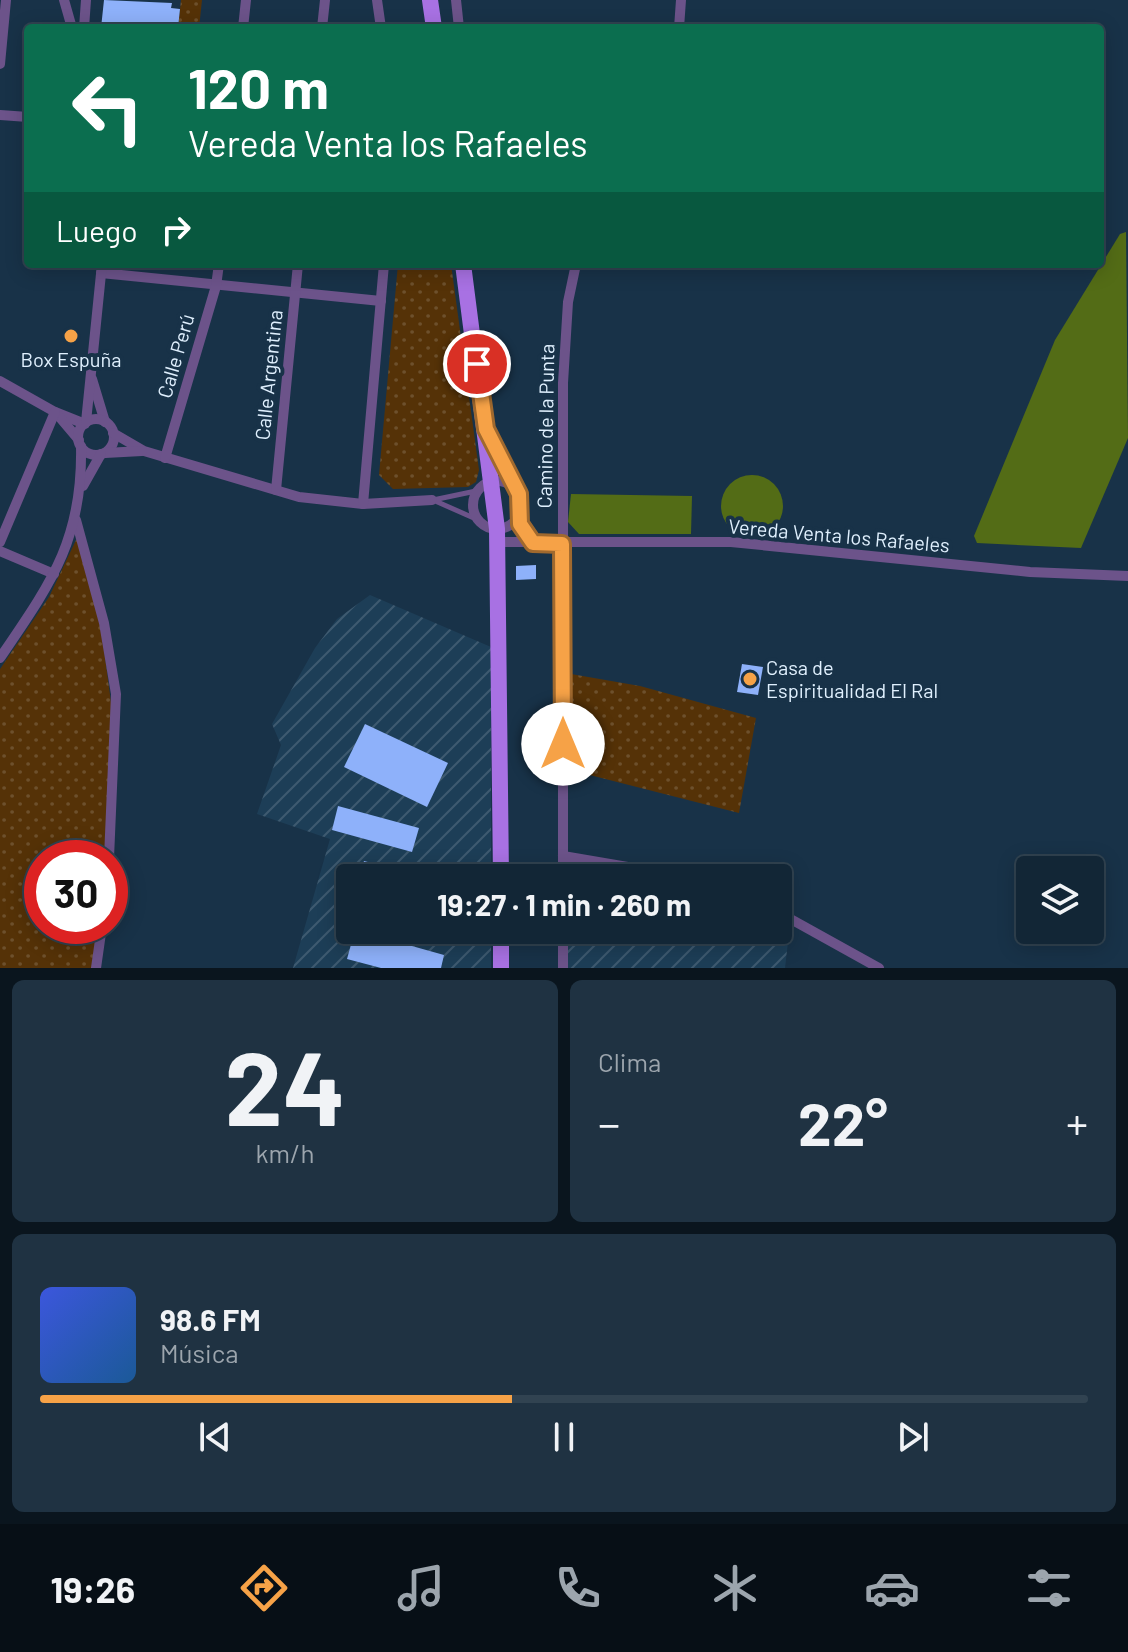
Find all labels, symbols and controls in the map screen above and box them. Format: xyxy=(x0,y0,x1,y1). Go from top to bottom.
text: 120 m xyxy=(188,53,329,120)
icon: left xyxy=(56,56,160,160)
text: Vereda Venta los Rafaeles xyxy=(188,121,588,164)
icon: right xyxy=(154,208,198,252)
text: Luego xyxy=(56,212,138,248)
street label: Calle Argentina xyxy=(249,309,287,441)
street label: Calle Perú xyxy=(152,311,198,401)
marker: Box Espuña xyxy=(62,327,80,345)
pin xyxy=(443,330,511,398)
icon: arrive xyxy=(455,342,499,386)
street label: Camino de la Punta xyxy=(532,343,558,508)
place label: Box Espuña xyxy=(20,347,122,371)
street label: Vereda Venta los Rafaeles xyxy=(727,513,951,557)
place label: Casa de Espiritualidad El Ral xyxy=(766,655,938,702)
marker: Casa de Espiritualidad El Ral xyxy=(741,670,759,688)
position arrow xyxy=(521,702,605,786)
speed limit sign: 30 xyxy=(24,840,128,944)
map controls xyxy=(1016,856,1104,944)
button: layers xyxy=(1016,856,1104,944)
text: 19:27 · 1 min · 260 m xyxy=(437,886,691,922)
text: 24 xyxy=(224,1022,346,1147)
text: Clima xyxy=(598,1046,661,1077)
text: 22° xyxy=(798,1086,888,1158)
text: − xyxy=(598,1096,620,1149)
text: + xyxy=(1066,1096,1088,1149)
text: km/h xyxy=(256,1137,314,1168)
text: 98.6 FM xyxy=(160,1301,261,1337)
text: Música xyxy=(160,1337,239,1368)
icon: previous xyxy=(193,1415,237,1459)
icon: pause xyxy=(542,1415,586,1459)
icon: next xyxy=(891,1415,935,1459)
icon: directions xyxy=(236,1560,292,1616)
icon: music xyxy=(393,1560,449,1616)
icon: phone xyxy=(550,1560,606,1616)
icon: climate xyxy=(707,1560,763,1616)
icon: car xyxy=(864,1560,920,1616)
icon: filters xyxy=(1021,1560,1077,1616)
text: 19:26 xyxy=(51,1567,135,1610)

